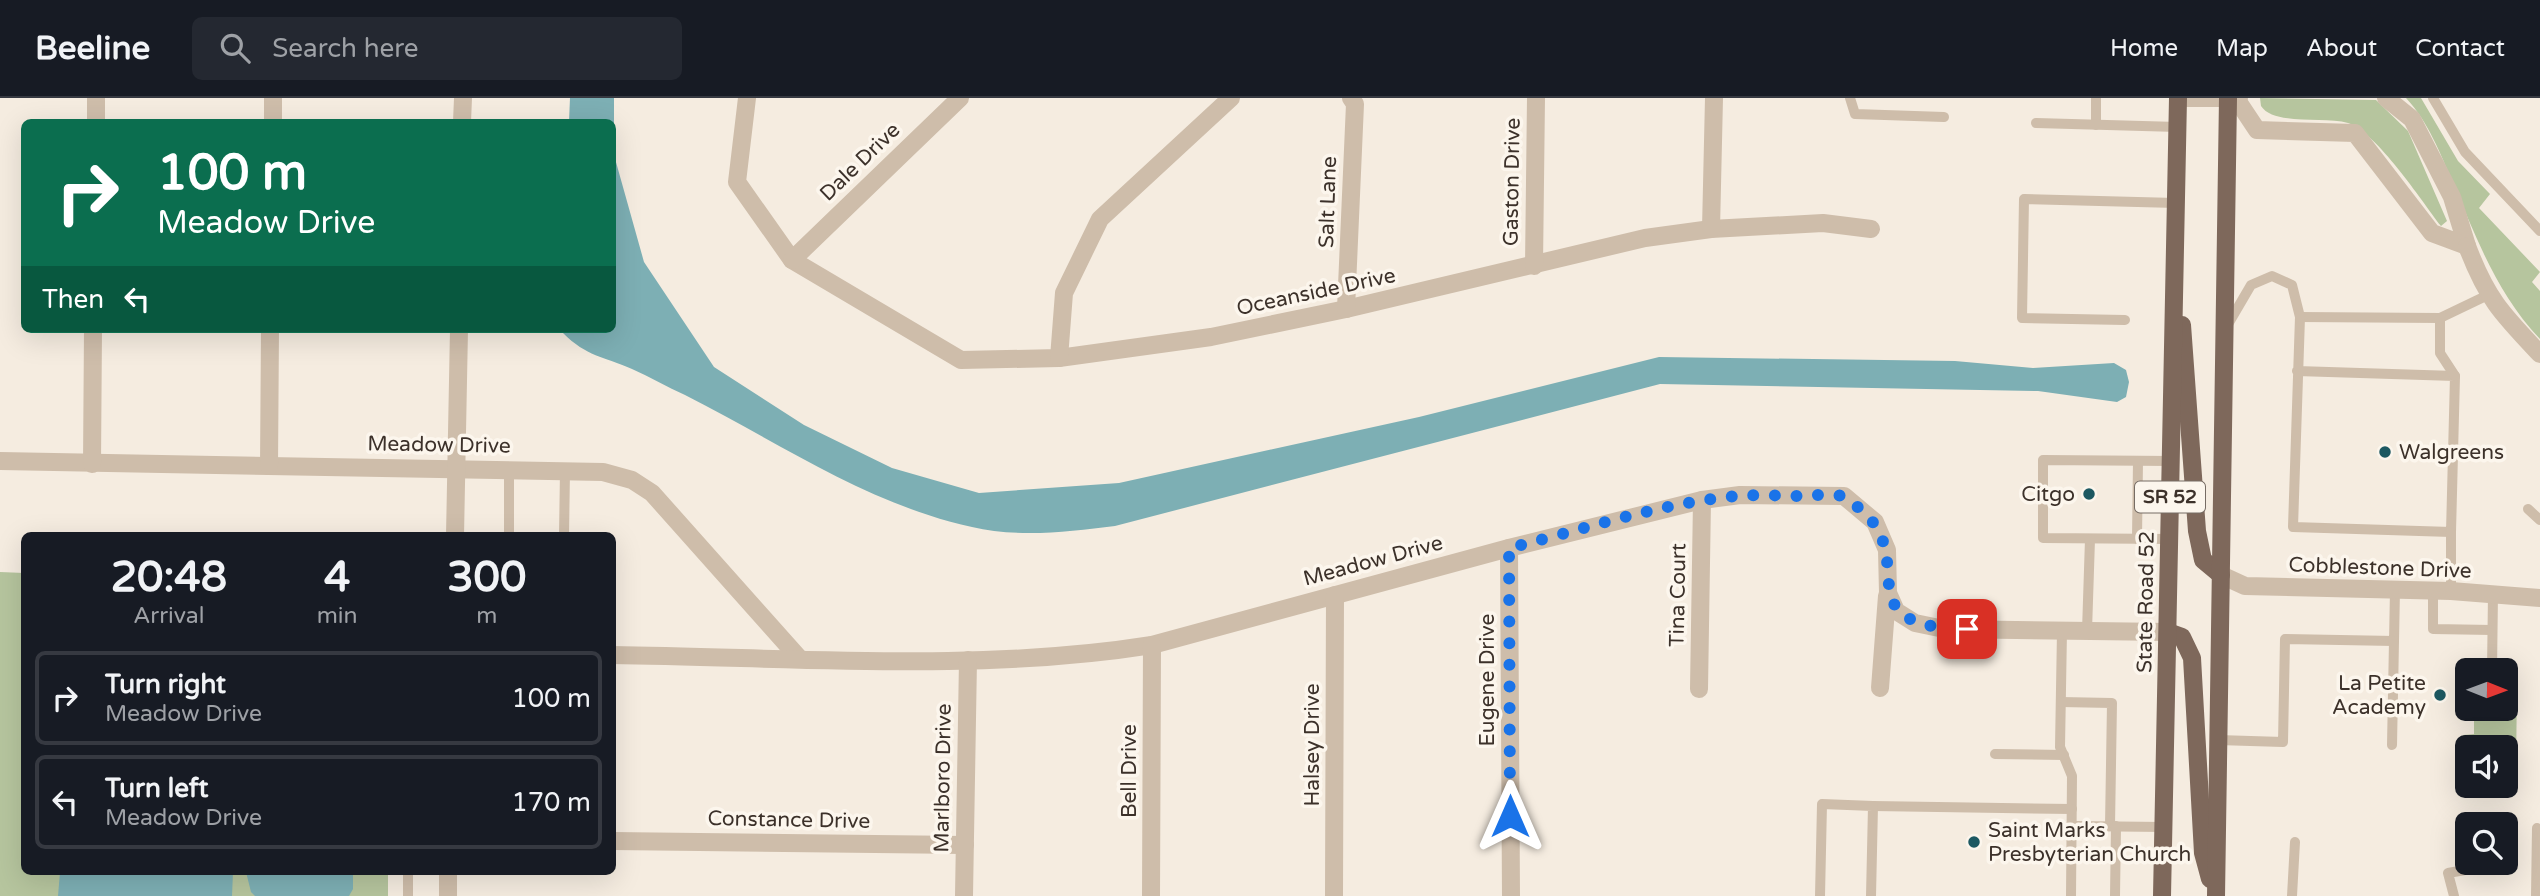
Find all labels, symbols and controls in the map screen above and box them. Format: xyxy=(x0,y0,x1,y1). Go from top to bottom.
search box xyxy=(192,17,682,80)
text: Beeline xyxy=(35,29,150,68)
icon: search xyxy=(216,29,254,67)
text: Search here xyxy=(272,33,418,64)
text: Home xyxy=(2110,34,2178,63)
text: Map xyxy=(2216,34,2268,63)
text: About xyxy=(2306,34,2377,63)
text: Contact xyxy=(2415,34,2505,63)
street label: Dale Drive xyxy=(815,118,905,206)
street label: Gaston Drive xyxy=(1498,118,1526,246)
text: 100 m xyxy=(157,144,307,203)
icon: right xyxy=(42,147,133,238)
street label: Salt Lane xyxy=(1314,155,1342,248)
text: Meadow Drive xyxy=(157,204,375,242)
street label: Oceanside Drive xyxy=(1234,263,1398,321)
icon: left xyxy=(118,280,156,318)
text: Then xyxy=(42,284,104,315)
street label: Meadow Drive xyxy=(367,431,511,459)
place label: Walgreens xyxy=(2399,440,2504,465)
marker: Walgreens xyxy=(2377,444,2393,460)
place label: Citgo xyxy=(2021,482,2075,507)
road number: SR 52 xyxy=(2135,482,2205,512)
marker: Citgo xyxy=(2081,486,2097,502)
street label: Meadow Drive xyxy=(1301,530,1446,592)
street label: State Road 52 xyxy=(2132,531,2160,673)
street label: Tina Court xyxy=(1665,543,1691,647)
text: 20:48 xyxy=(111,552,227,603)
text: 4 xyxy=(324,552,350,603)
text: 300 xyxy=(447,552,526,603)
street label: Cobblestone Drive xyxy=(2288,552,2472,584)
pin xyxy=(1937,599,1997,659)
text: Arrival xyxy=(133,602,204,630)
text: min xyxy=(317,602,358,630)
text: m xyxy=(476,602,497,630)
icon: arrive xyxy=(1948,610,1986,648)
street label: Eugene Drive xyxy=(1475,613,1500,746)
north arrow xyxy=(2455,658,2518,721)
map controls xyxy=(2455,658,2518,875)
text: Turn right xyxy=(105,669,226,700)
place label: La Petite Academy xyxy=(2332,671,2426,720)
icon: right xyxy=(46,679,84,717)
text: 100 m xyxy=(511,683,591,714)
street label: Halsey Drive xyxy=(1300,683,1325,807)
marker: La Petite Academy xyxy=(2432,687,2448,703)
text: Meadow Drive xyxy=(105,700,262,728)
street label: Marlboro Drive xyxy=(929,703,957,853)
street label: Bell Drive xyxy=(1117,724,1142,818)
button: sound xyxy=(2455,735,2518,798)
text: Turn left xyxy=(105,773,208,804)
position arrow xyxy=(1473,779,1547,853)
icon: left xyxy=(46,783,84,821)
text: 170 m xyxy=(511,787,591,818)
text: Meadow Drive xyxy=(105,804,262,832)
street label: Constance Drive xyxy=(707,806,871,834)
button: search xyxy=(2455,812,2518,875)
place label: Saint Marks Presbyterian Church xyxy=(1988,818,2191,867)
marker: Saint Marks Presbyterian Church xyxy=(1966,834,1982,850)

